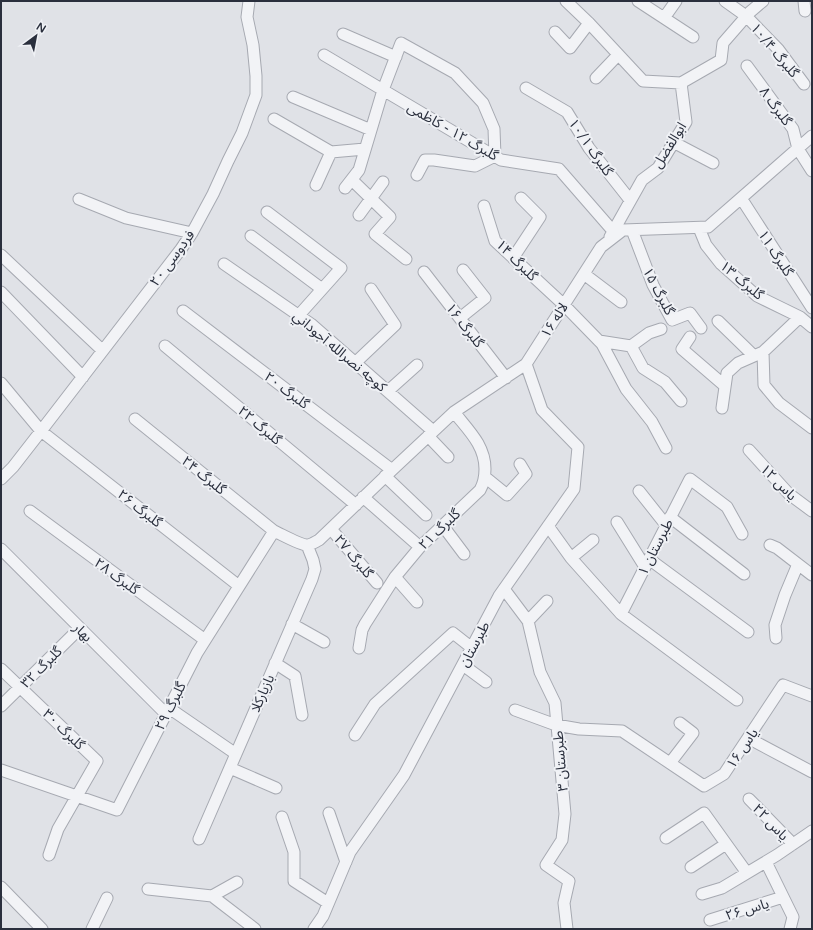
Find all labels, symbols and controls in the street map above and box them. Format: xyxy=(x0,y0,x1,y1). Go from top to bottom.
north arrow xyxy=(16,16,56,56)
text: N xyxy=(34,20,48,36)
street label: گلبرگ ۱۰/۴ xyxy=(747,20,802,81)
street label: گلبرگ ۸ xyxy=(756,84,795,129)
street label: گلبرگ ۱۲ - کاظمی xyxy=(404,98,502,165)
street label: گلبرگ ۱۰/۱ xyxy=(565,115,617,179)
street label: ابوالفضل xyxy=(649,119,690,171)
street label: فردوسی ۲۰ xyxy=(146,227,198,290)
street label: گلبرگ ۱۱ xyxy=(754,227,797,280)
street label: گلبرگ ۱۴ xyxy=(492,236,541,285)
street label: گلبرگ ۱۳ xyxy=(716,257,767,304)
street label: گلبرگ ۱۵ xyxy=(639,264,678,318)
street label: گلبرگ ۱۶ xyxy=(442,300,487,351)
street label: لاله ۱۶ xyxy=(537,300,572,341)
street label: كوچه نصرالله آجوداني xyxy=(288,307,390,397)
street label: گلبرگ ۲۰ xyxy=(261,368,313,413)
street label: گلبرگ ۲۲ xyxy=(234,402,285,449)
street label: گلبرگ ۲۴ xyxy=(178,453,229,498)
street label: یاس ۱۲ xyxy=(757,460,801,504)
street label: گلبرگ ۲۶ xyxy=(114,486,166,531)
street label: گلبرگ ۲۱ xyxy=(415,505,464,553)
street label: طبرستان ۱ xyxy=(634,516,677,578)
street label: گلبرگ ۲۷ xyxy=(330,531,377,582)
street label: گلبرگ ۲۸ xyxy=(91,554,143,599)
street label: طبرستان xyxy=(455,618,494,670)
street label: بهار xyxy=(69,619,96,646)
street label: گلبرگ ۳۲ xyxy=(17,643,66,692)
street label: بازیارکلا xyxy=(247,671,278,715)
street label: گلبرگ ۲۹ xyxy=(151,679,190,733)
street label: گلبرگ ۳۰ xyxy=(39,705,88,754)
street label: یاس ۱۶ xyxy=(723,725,762,772)
street label: طبرستان ۳ xyxy=(549,730,572,792)
street label: یاس ۲۲ xyxy=(749,800,792,844)
street label: یاس ۲۶ xyxy=(723,895,771,924)

